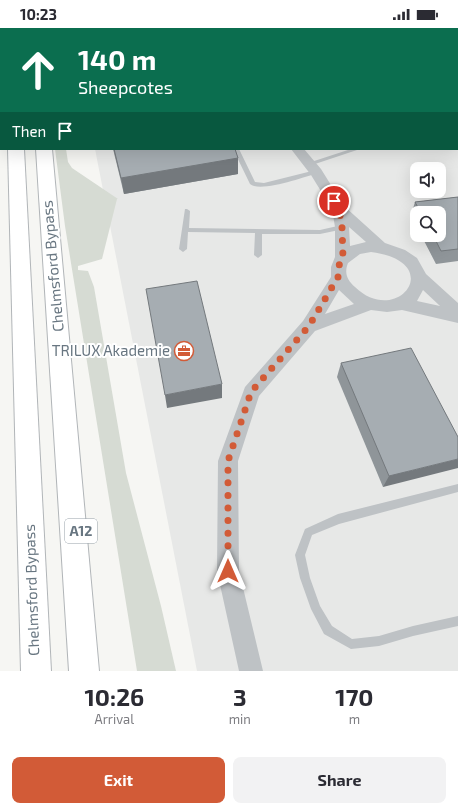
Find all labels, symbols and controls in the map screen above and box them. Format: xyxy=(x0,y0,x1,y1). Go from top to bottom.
text: 10:23 xyxy=(20,5,57,23)
text: 140 m xyxy=(78,42,156,76)
icon: ahead xyxy=(12,44,64,96)
text: Sheepcotes xyxy=(78,76,173,98)
icon: arrive xyxy=(54,120,76,142)
text: Then xyxy=(12,122,46,140)
map controls xyxy=(410,162,446,242)
button: sound xyxy=(410,162,446,198)
pin xyxy=(317,184,351,218)
icon: arrive xyxy=(323,190,345,212)
street label: Chelmsford Bypass xyxy=(37,200,67,333)
button: search xyxy=(410,206,446,242)
office icon: TRILUX Akademie xyxy=(173,340,195,362)
place label: TRILUX Akademie xyxy=(52,341,170,359)
road number: A12 xyxy=(65,519,97,543)
street label: Chelmsford Bypass xyxy=(20,524,42,656)
position arrow xyxy=(207,550,249,592)
text: 10:26 xyxy=(84,682,144,711)
text: 3 xyxy=(233,682,247,711)
text: 170 xyxy=(335,682,374,711)
text: Arrival xyxy=(95,711,134,727)
text: min xyxy=(229,711,251,727)
text: m xyxy=(349,711,360,727)
button: Exit xyxy=(12,757,225,803)
button: Share xyxy=(233,757,446,803)

